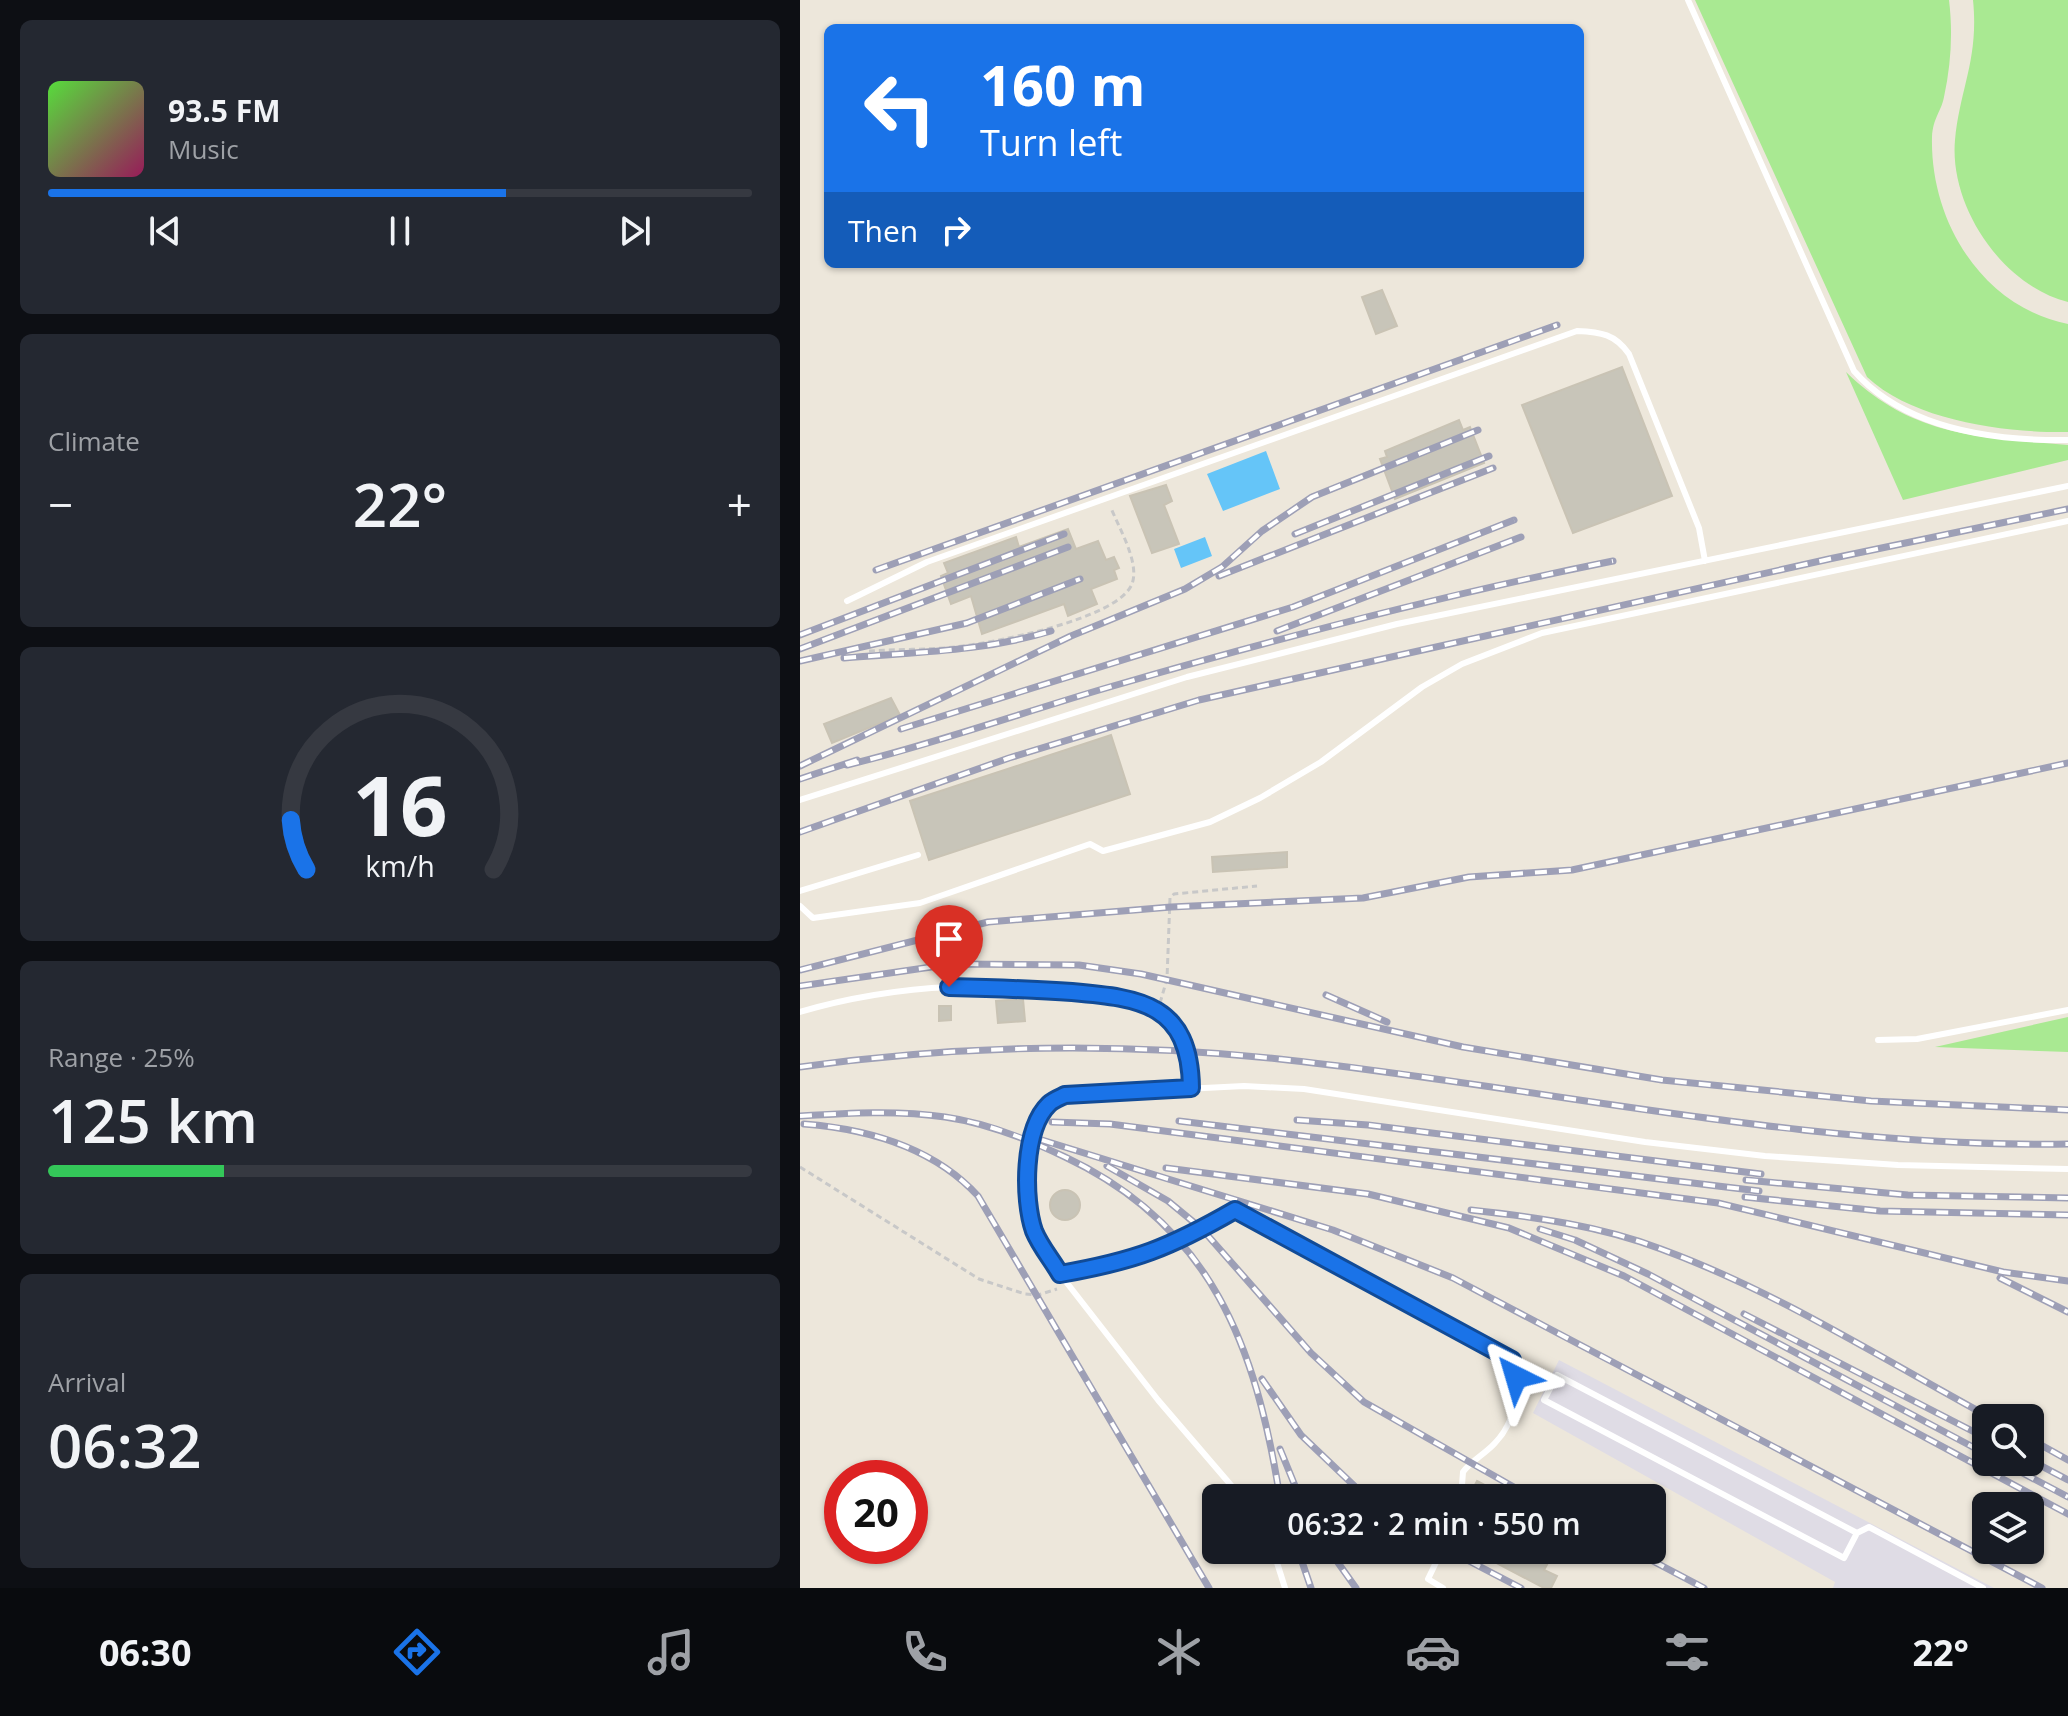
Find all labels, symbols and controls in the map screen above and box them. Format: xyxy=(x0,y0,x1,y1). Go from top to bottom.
text: 160 m xyxy=(980,46,1146,122)
icon: left xyxy=(848,56,952,160)
text: 93.5 FM xyxy=(168,90,281,131)
text: Turn left xyxy=(980,118,1122,167)
text: Music xyxy=(168,131,239,167)
icon: right xyxy=(934,208,978,252)
icon: previous xyxy=(143,209,187,253)
icon: pause xyxy=(378,209,422,253)
icon: next xyxy=(613,209,657,253)
text: Then xyxy=(848,210,918,251)
text: Climate xyxy=(48,423,140,459)
text: 22° xyxy=(353,463,447,545)
text: − xyxy=(48,474,73,534)
text: + xyxy=(727,474,752,534)
text: 16 xyxy=(352,747,448,860)
text: km/h xyxy=(365,846,435,885)
pin xyxy=(915,905,983,987)
icon: arrive xyxy=(927,917,971,961)
text: Range · 25% xyxy=(48,1039,195,1075)
text: 125 km xyxy=(48,1079,258,1161)
position arrow xyxy=(1474,1335,1558,1419)
text: Arrival xyxy=(48,1364,126,1400)
text: 06:32 xyxy=(48,1404,202,1486)
map controls xyxy=(1972,1404,2044,1564)
button: search xyxy=(1972,1404,2044,1476)
speed limit sign: 20 xyxy=(824,1460,928,1564)
button: layers xyxy=(1972,1492,2044,1564)
text: 06:32 · 2 min · 550 m xyxy=(1287,1503,1581,1544)
icon: directions xyxy=(389,1624,445,1680)
icon: music xyxy=(643,1624,699,1680)
icon: phone xyxy=(897,1624,953,1680)
icon: climate xyxy=(1151,1624,1207,1680)
icon: car xyxy=(1405,1624,1461,1680)
icon: filters xyxy=(1659,1624,1715,1680)
text: 06:30 xyxy=(99,1628,192,1677)
text: 22° xyxy=(1912,1628,1969,1677)

